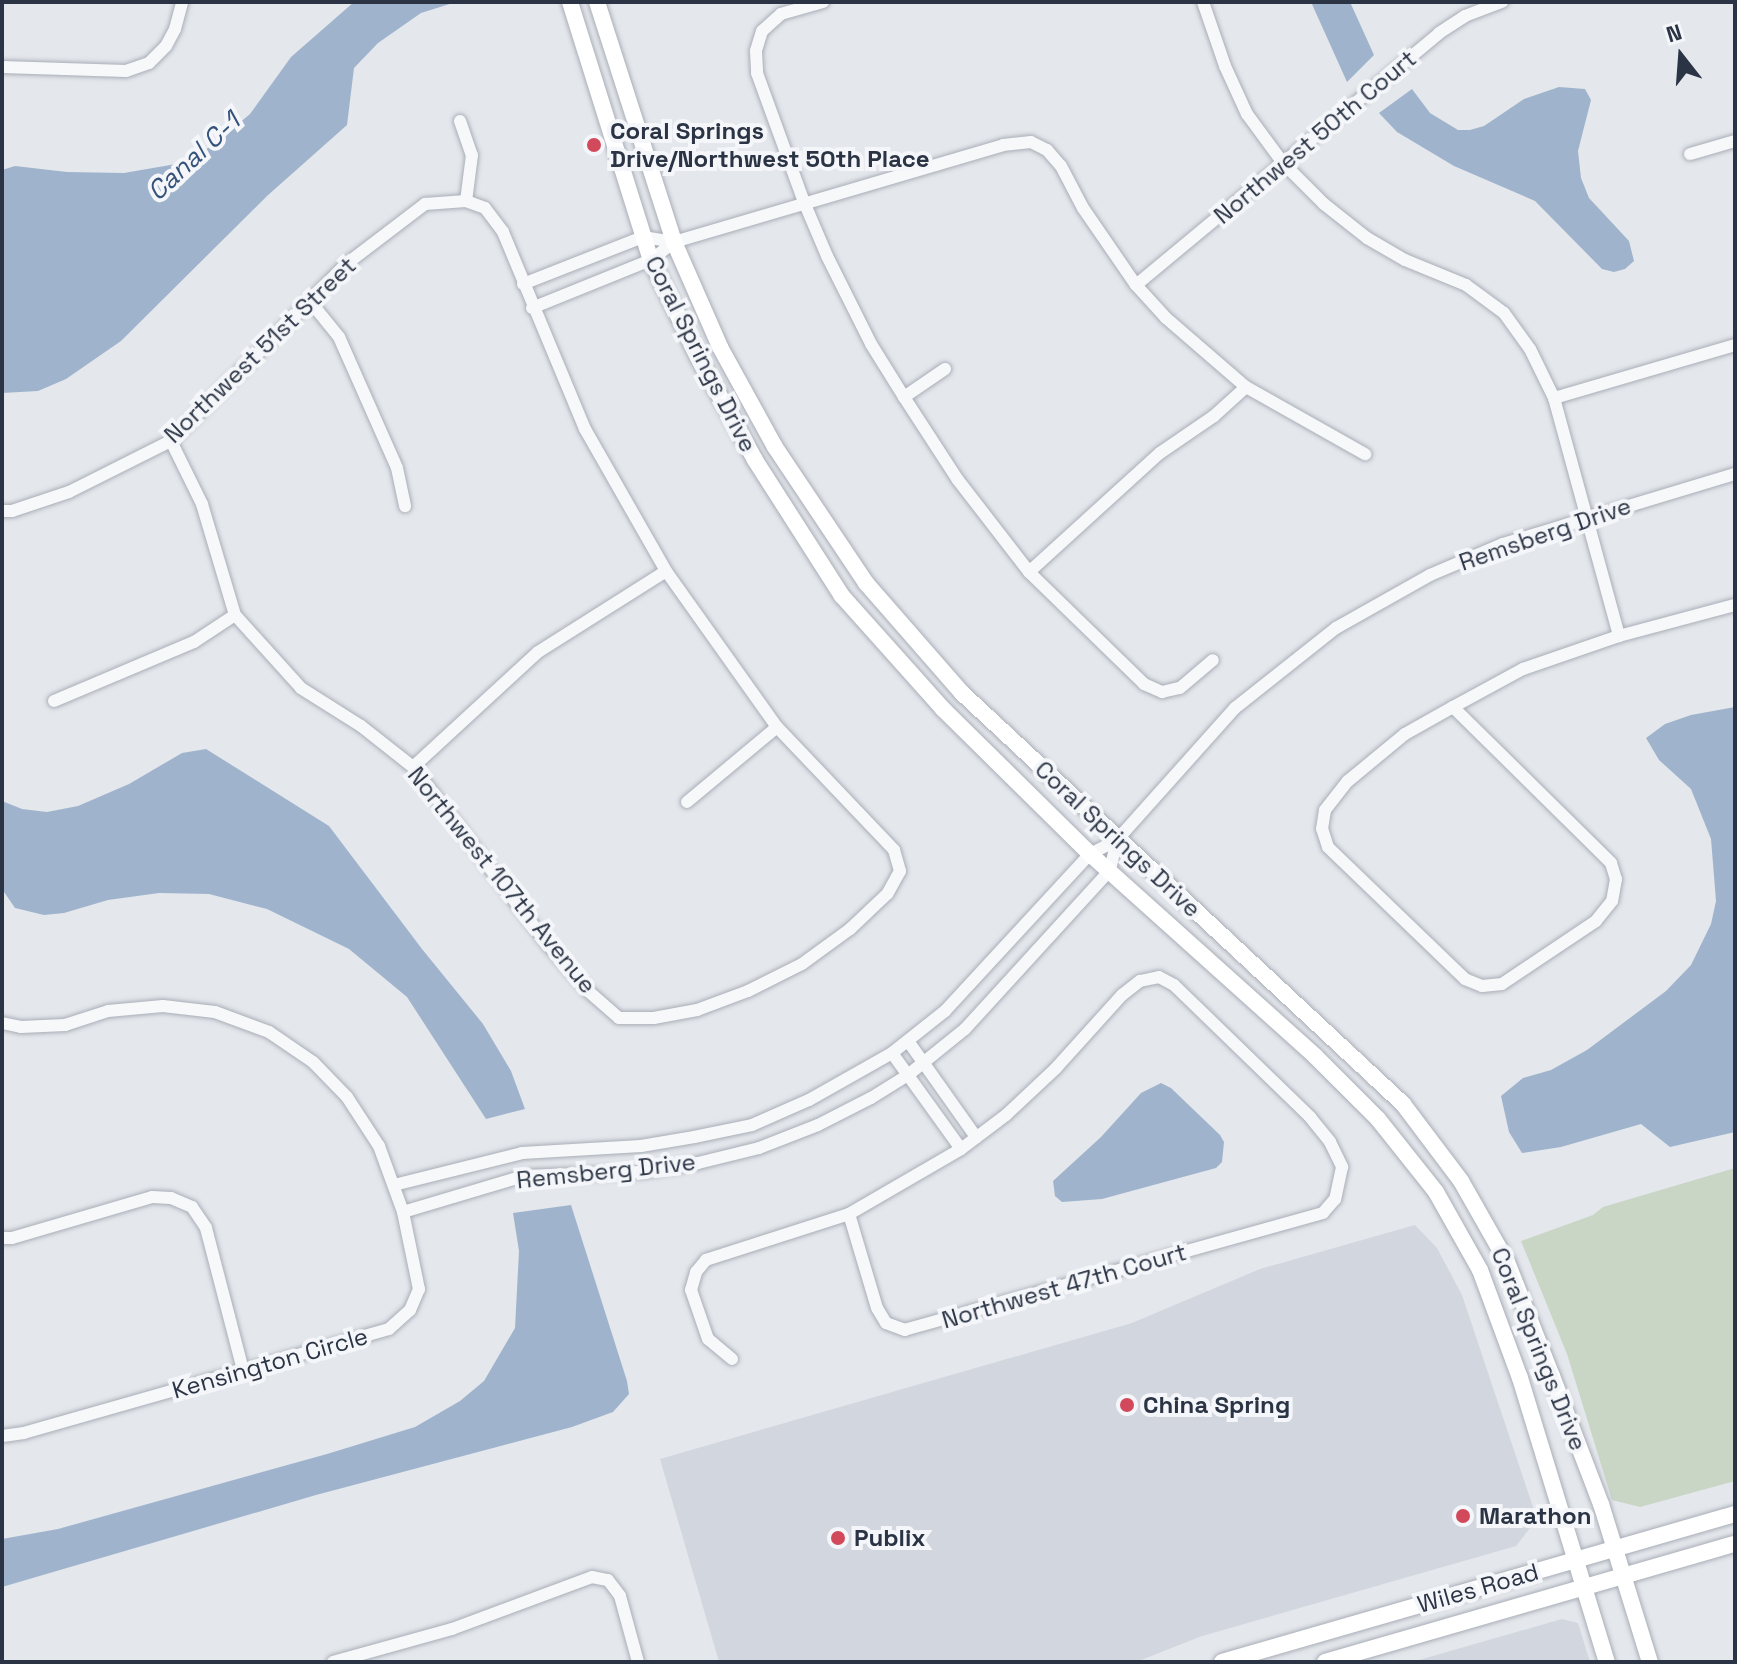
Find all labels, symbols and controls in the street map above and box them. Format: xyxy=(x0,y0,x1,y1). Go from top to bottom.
north arrow xyxy=(1641,16,1721,96)
text: N xyxy=(1663,18,1685,49)
street label: Northwest 50th Court xyxy=(1208,44,1422,230)
water label: Canal C-1 xyxy=(141,106,247,208)
place label: Coral Springs Drive/Northwest 50th Place xyxy=(610,117,930,173)
marker: Coral Springs Drive/Northwest 50th Place xyxy=(585,136,603,154)
street label: Northwest 51st Street xyxy=(158,251,362,449)
street label: Coral Springs Drive xyxy=(639,251,763,457)
street label: Remsberg Drive xyxy=(1455,491,1635,577)
street label: Coral Springs Drive xyxy=(1029,755,1207,923)
street label: Northwest 107th Avenue xyxy=(402,761,602,999)
street label: Remsberg Drive xyxy=(515,1147,697,1195)
street label: Northwest 47th Court xyxy=(938,1237,1190,1335)
street label: Coral Springs Drive xyxy=(1485,1243,1593,1455)
street label: Kensington Circle xyxy=(169,1321,371,1405)
place label: China Spring xyxy=(1143,1391,1290,1419)
marker: China Spring xyxy=(1118,1396,1136,1414)
place label: Marathon xyxy=(1479,1502,1591,1530)
marker: Marathon xyxy=(1454,1507,1472,1525)
place label: Publix xyxy=(854,1524,926,1552)
marker: Publix xyxy=(829,1529,847,1547)
street label: Wiles Road xyxy=(1414,1557,1542,1619)

